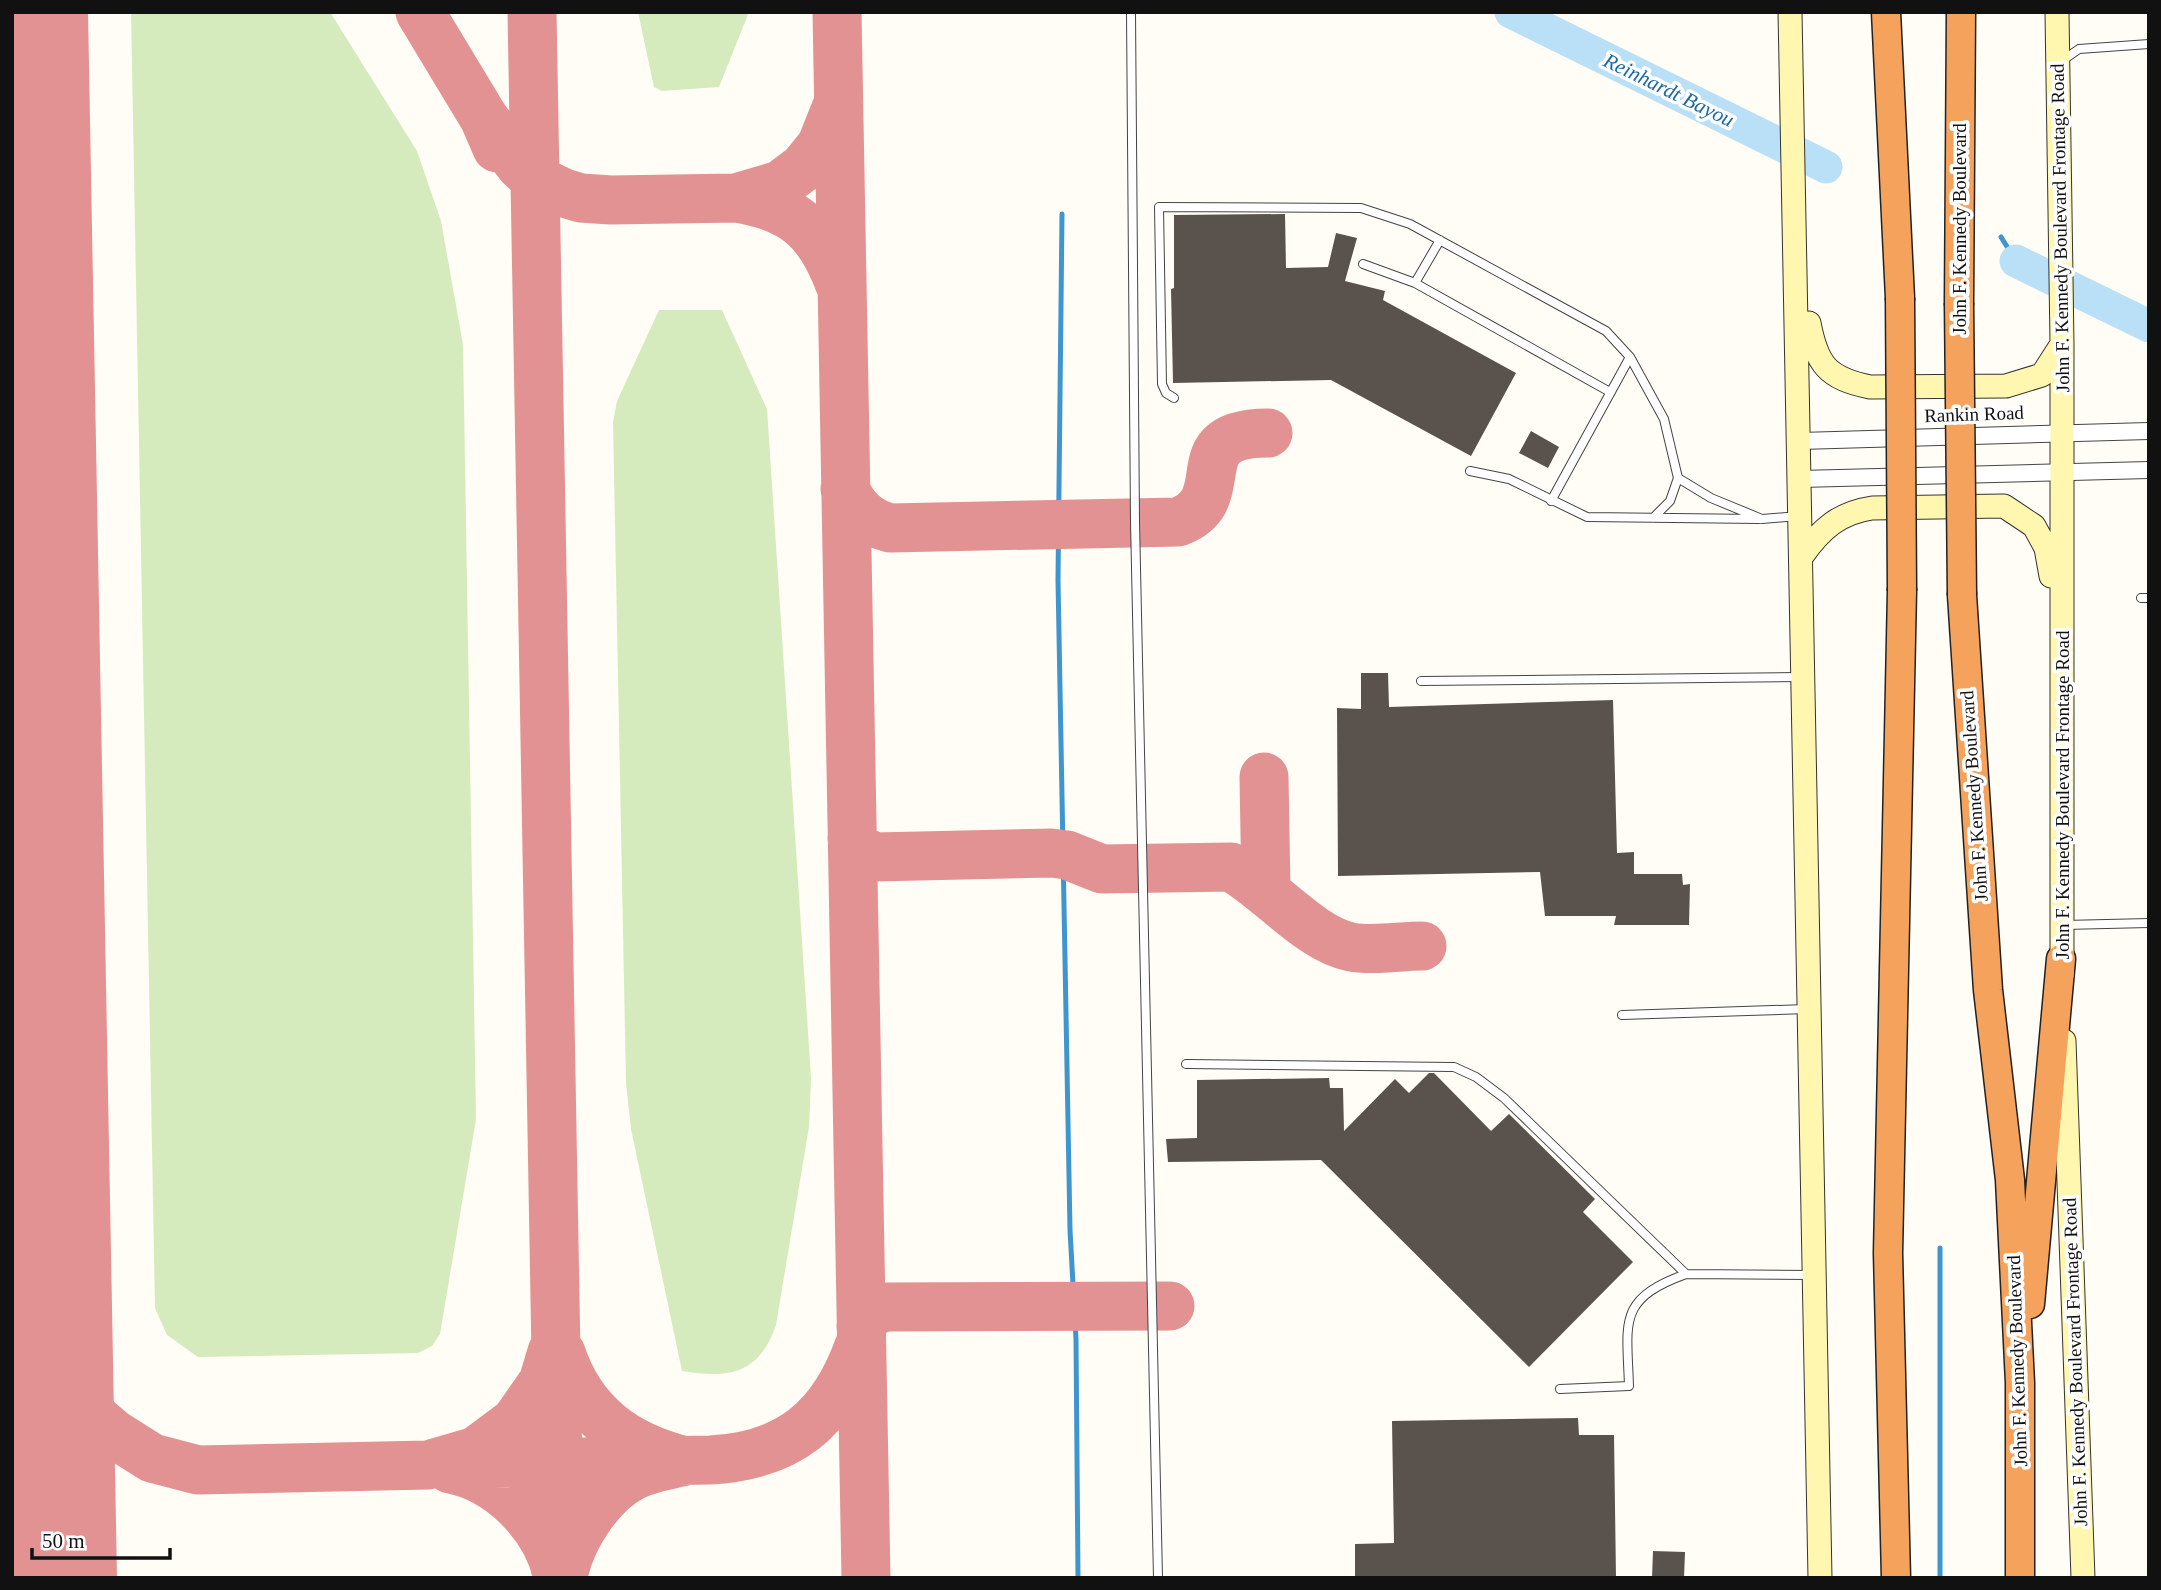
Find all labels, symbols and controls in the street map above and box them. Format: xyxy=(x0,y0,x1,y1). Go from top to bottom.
water label: Reinhardt Bayou xyxy=(1599,48,1738,132)
street label: John F. Kennedy Boulevard Frontage Road xyxy=(2047,63,2073,393)
street label: John F. Kennedy Boulevard xyxy=(1949,123,1970,335)
street label: Rankin Road xyxy=(1924,402,2025,426)
street label: John F. Kennedy Boulevard Frontage Road xyxy=(2052,630,2073,959)
street label: John F. Kennedy Boulevard xyxy=(1956,689,1992,902)
street label: John F. Kennedy Boulevard Frontage Road xyxy=(2059,1197,2091,1527)
street label: John F. Kennedy Boulevard xyxy=(2003,1254,2031,1467)
scale bar xyxy=(32,1516,170,1560)
text: 50 m xyxy=(42,1529,85,1553)

